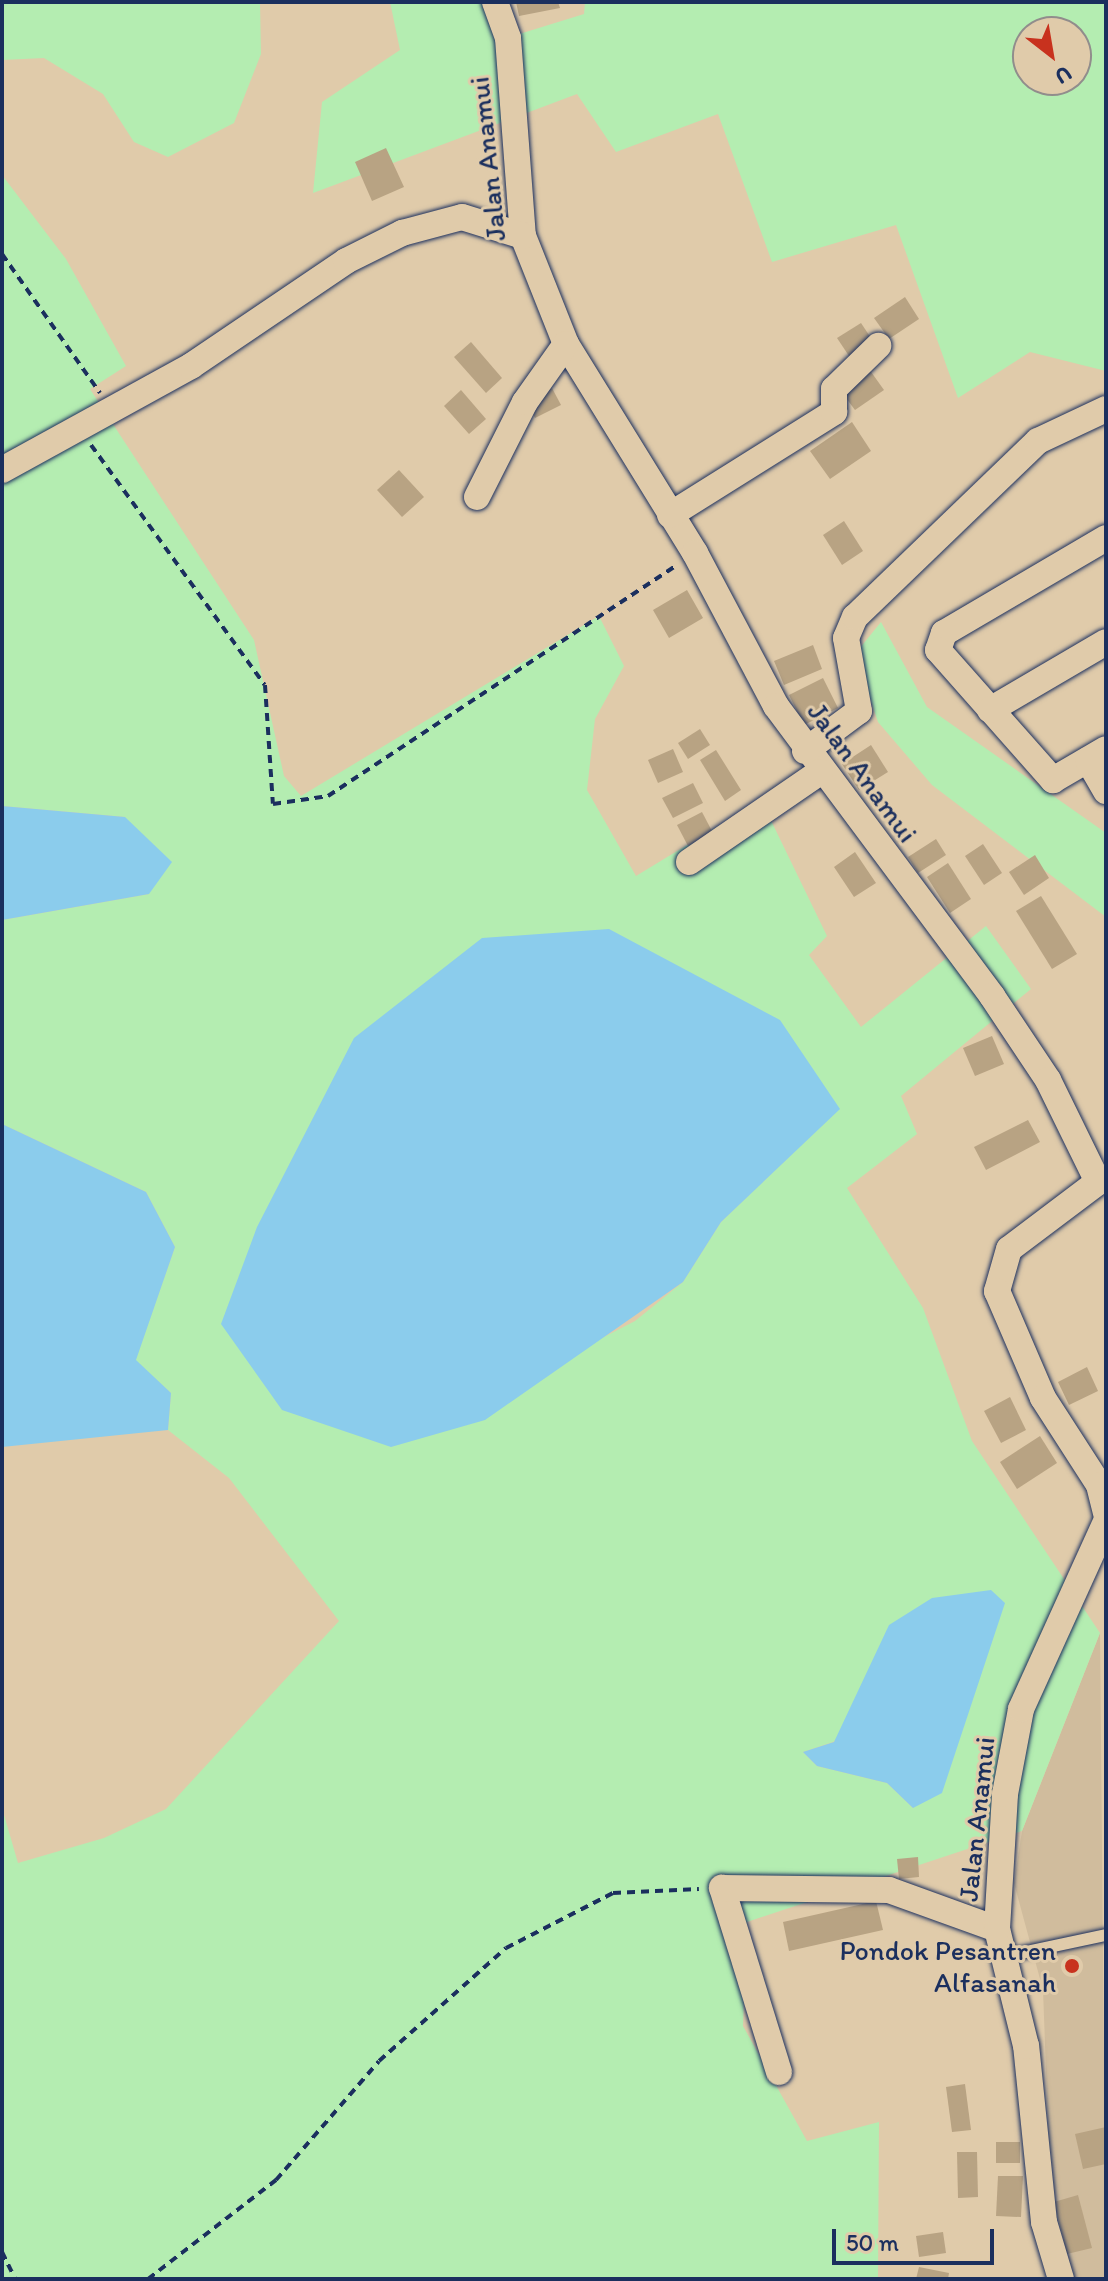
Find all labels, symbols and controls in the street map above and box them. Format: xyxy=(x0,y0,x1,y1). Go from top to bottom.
north arrow xyxy=(1012,16,1092,96)
text: U xyxy=(1050,60,1077,91)
street label: Jalan Anamui xyxy=(462,76,512,242)
street label: Jalan Anamui xyxy=(801,696,925,848)
street label: Jalan Anamui xyxy=(951,1736,1001,1902)
place label: Pondok Pesantren Alfasanah xyxy=(841,1933,1056,1999)
marker: Pondok Pesantren Alfasanah xyxy=(1063,1957,1081,1975)
scale bar xyxy=(836,2213,998,2263)
text: 50 m xyxy=(846,2228,899,2257)

